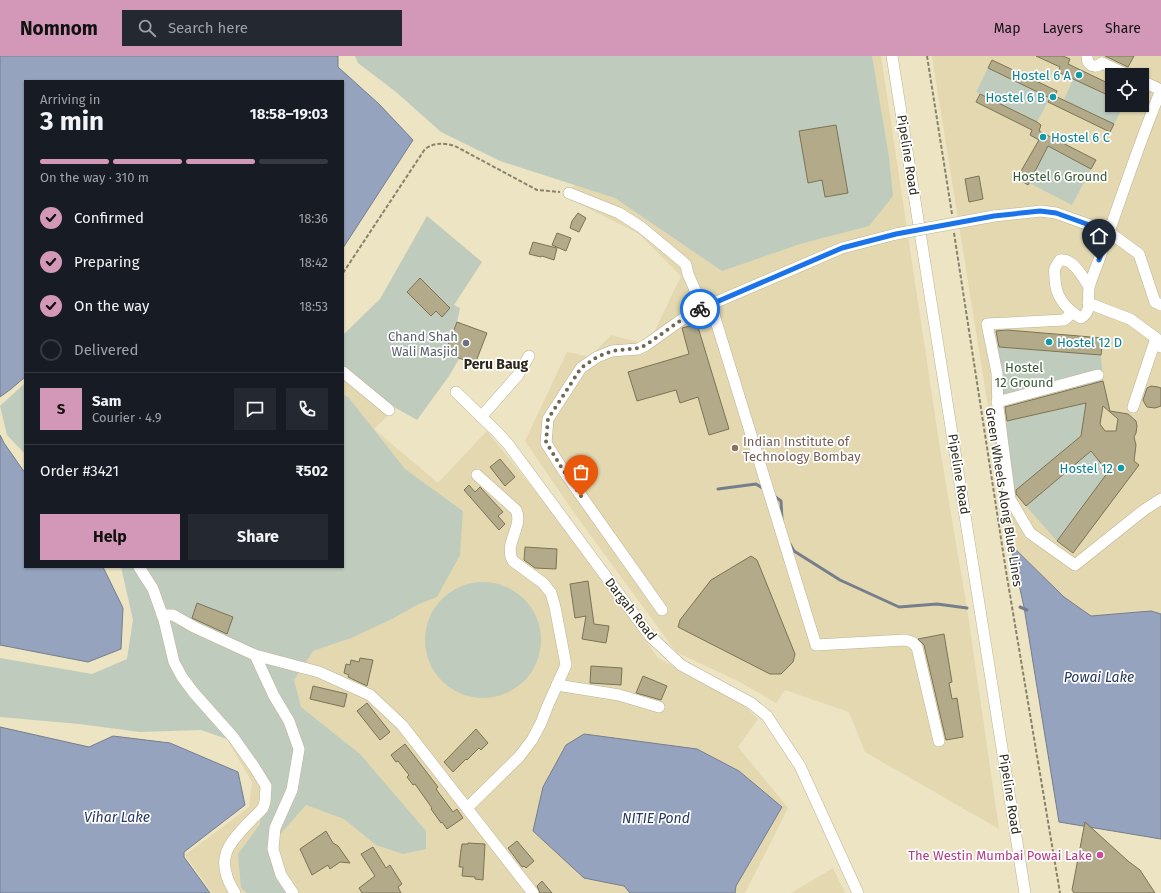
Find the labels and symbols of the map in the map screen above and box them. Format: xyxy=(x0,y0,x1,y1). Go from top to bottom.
place label: Hostel 6 A xyxy=(1012,68,1072,83)
marker: Hostel 6 A xyxy=(1074,70,1084,80)
place label: Hostel 6 B xyxy=(985,90,1045,105)
marker: Hostel 6 B xyxy=(1048,92,1058,102)
street label: Pipeline Road xyxy=(894,114,922,196)
place label: Hostel 6 C xyxy=(1051,130,1111,145)
marker: Hostel 6 C xyxy=(1038,132,1048,142)
park label: Hostel 6 Ground xyxy=(1012,169,1108,184)
pin xyxy=(1082,219,1116,260)
courier xyxy=(680,289,720,329)
place label: Chand Shah Wali Masjid xyxy=(388,329,458,359)
place label: Hostel 12 D xyxy=(1057,335,1122,350)
marker: Hostel 12 D xyxy=(1044,337,1054,347)
marker: Chand Shah Wali Masjid xyxy=(461,338,471,348)
district label: Peru Baug xyxy=(464,356,529,373)
park label: Hostel 12 Ground xyxy=(995,360,1053,390)
street label: Green Wheels Along Blue Lines xyxy=(982,406,1026,588)
street label: Pipeline Road xyxy=(945,433,973,515)
place label: Indian Institute of Technology Bombay xyxy=(743,434,861,464)
marker: Indian Institute of Technology Bombay xyxy=(730,443,740,453)
pin xyxy=(564,455,598,496)
place label: Hostel 12 xyxy=(1060,461,1113,476)
marker: Hostel 12 xyxy=(1116,463,1126,473)
street label: Dargah Road xyxy=(602,575,660,643)
water label: Powai Lake xyxy=(1064,669,1134,686)
street label: Pipeline Road xyxy=(996,753,1024,835)
water label: Vihar Lake xyxy=(84,809,150,826)
water label: NITIE Pond xyxy=(622,810,690,827)
place label: The Westin Mumbai Powai Lake xyxy=(908,848,1092,863)
marker: The Westin Mumbai Powai Lake xyxy=(1095,850,1105,860)

